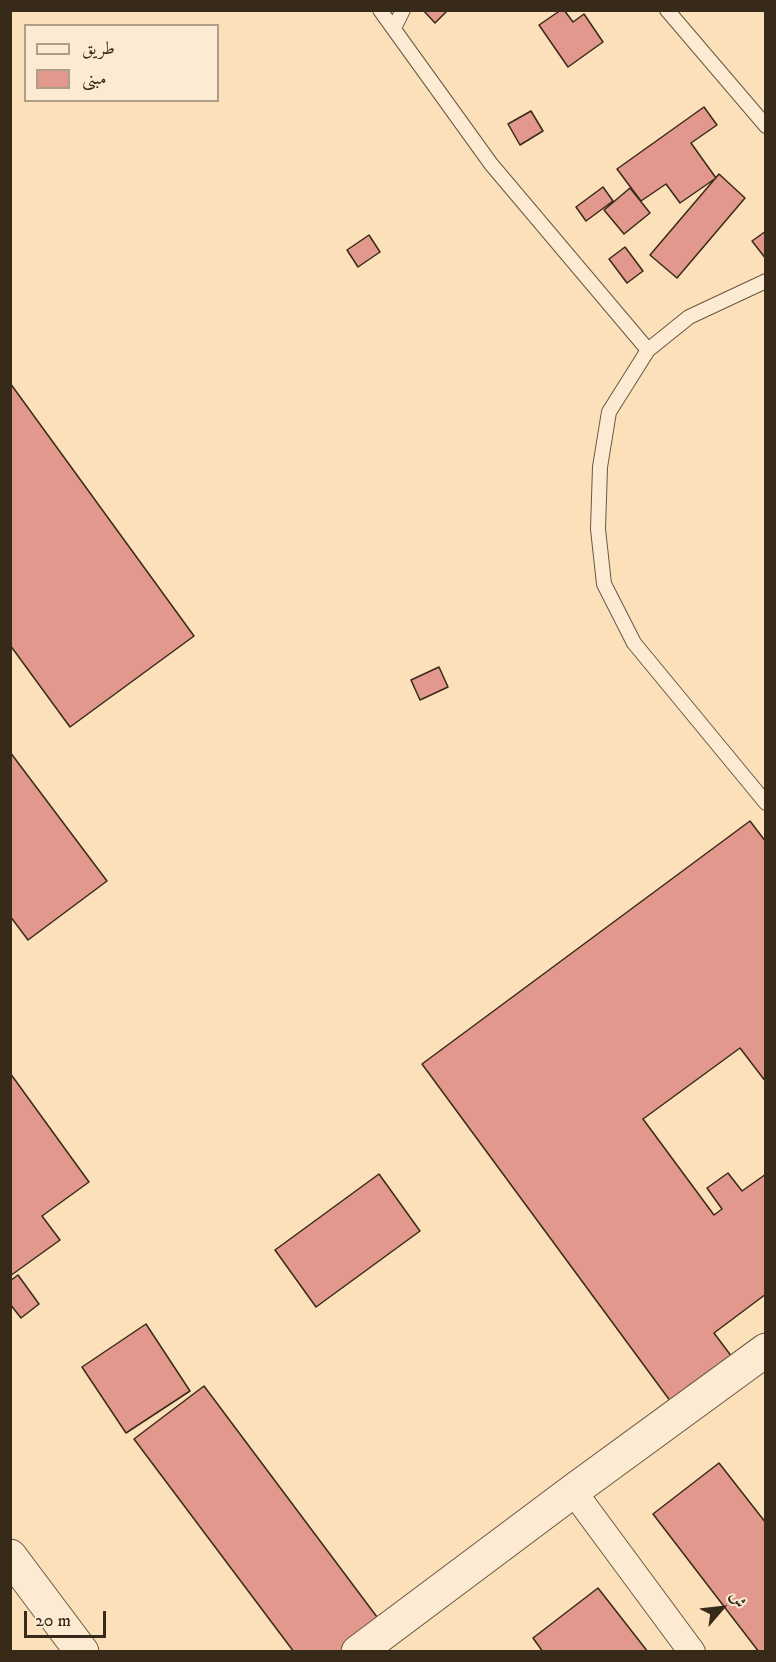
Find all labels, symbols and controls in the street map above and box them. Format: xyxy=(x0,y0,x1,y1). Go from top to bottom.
legend xyxy=(24,24,219,102)
text: طريق xyxy=(82,38,115,60)
text: مبنى xyxy=(82,68,107,90)
north arrow xyxy=(692,1578,752,1638)
text: ش xyxy=(725,1588,750,1611)
scale bar xyxy=(27,1599,110,1637)
text: 20 m xyxy=(35,1610,71,1632)

